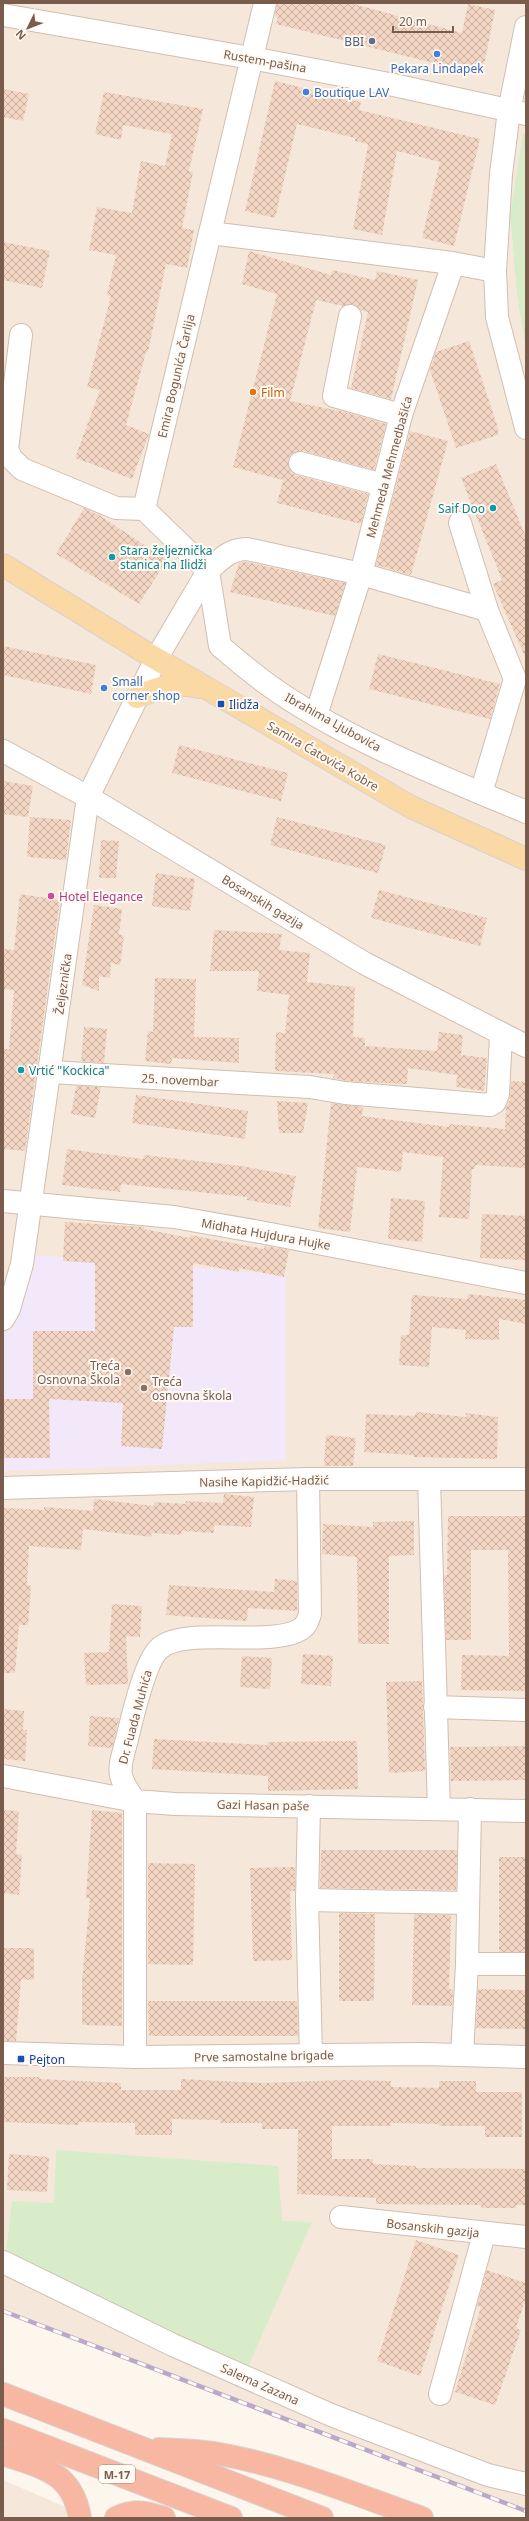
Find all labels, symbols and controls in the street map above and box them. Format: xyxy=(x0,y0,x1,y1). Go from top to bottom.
north arrow xyxy=(8,8,48,48)
scale bar xyxy=(393,8,453,34)
text: 20 m xyxy=(399,13,427,30)
text: N xyxy=(12,27,29,44)
place label: BBI xyxy=(344,33,364,50)
marker: BBI xyxy=(367,36,377,46)
street label: Rustem-pašina xyxy=(222,45,308,77)
marker: Pekara Lindapek xyxy=(432,49,442,59)
place label: Pekara Lindapek xyxy=(390,60,484,77)
place label: Boutique LAV xyxy=(314,84,390,101)
marker: Boutique LAV xyxy=(301,87,311,97)
street label: Emira Bogunića Čarlija xyxy=(153,312,199,440)
place label: Film xyxy=(261,384,285,401)
marker: Film xyxy=(248,387,258,397)
street label: Mehmeda Mehmedbašića xyxy=(362,394,416,540)
place label: Saif Doo xyxy=(438,500,485,517)
marker: Saif Doo xyxy=(488,503,498,513)
place label: Stara željeznička stanica na Ilidži xyxy=(120,542,213,573)
marker: Stara željeznička stanica na Ilidži xyxy=(107,552,117,562)
place label: Small corner shop xyxy=(112,673,180,704)
marker: Small corner shop xyxy=(99,683,109,693)
street label: Ibrahima Ljubovića xyxy=(282,689,384,755)
place label: Ilidža xyxy=(229,696,259,713)
marker: Ilidža xyxy=(216,699,226,709)
street label: Samira Ćatovića Kobre xyxy=(264,717,382,795)
street label: Bosanskih gazija xyxy=(219,871,307,933)
place label: Hotel Elegance xyxy=(59,888,143,905)
marker: Hotel Elegance xyxy=(46,891,56,901)
street label: Željeznička xyxy=(50,952,76,1016)
place label: Vrtić "Kockica" xyxy=(29,1062,110,1079)
marker: Vrtić "Kockica" xyxy=(16,1065,26,1075)
street label: 25. novembar xyxy=(141,1069,219,1091)
street label: Midhata Hujdura Hujke xyxy=(200,1214,332,1254)
place label: Treća Osnovna Škola xyxy=(37,1357,120,1388)
marker: Treća Osnovna Škola xyxy=(123,1367,133,1377)
place label: Treća osnovna škola xyxy=(152,1373,232,1404)
marker: Treća osnovna škola xyxy=(139,1383,149,1393)
street label: Nasihe Kapidžić-Hadžić xyxy=(199,1471,329,1491)
street label: Dr. Fuada Muhića xyxy=(114,1668,156,1766)
street label: Gazi Hasan paše xyxy=(217,1796,310,1814)
street label: Prve samostalne brigade xyxy=(194,2046,334,2066)
place label: Pejton xyxy=(29,2051,65,2068)
marker: Pejton xyxy=(16,2054,26,2064)
street label: Bosanskih gazija xyxy=(386,2215,480,2241)
street label: Salema Zazana xyxy=(218,2359,302,2409)
road number: M-17 xyxy=(99,2465,135,2483)

